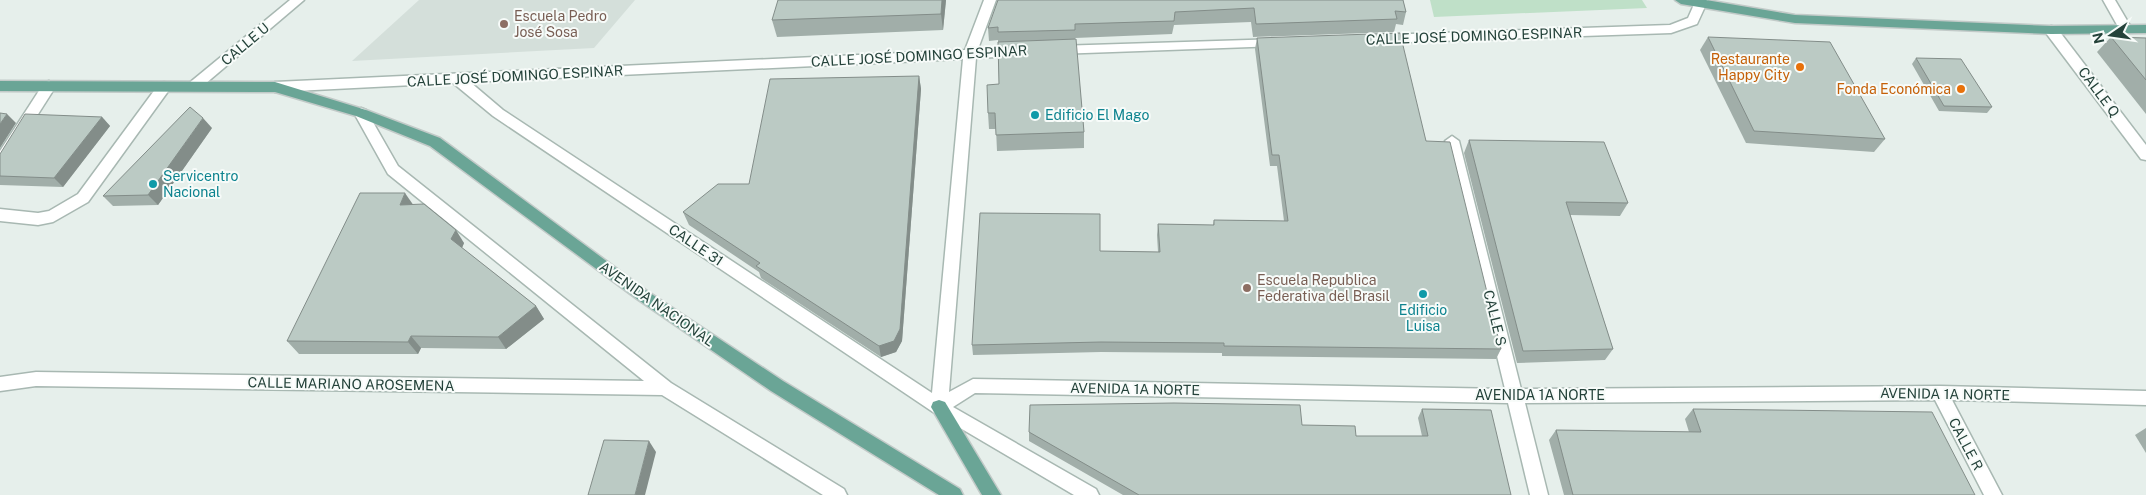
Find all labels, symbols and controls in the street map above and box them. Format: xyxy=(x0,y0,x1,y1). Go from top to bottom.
place label: Escuela Pedro José Sosa xyxy=(514,8,607,40)
north arrow xyxy=(2086,10,2136,60)
marker: Escuela Pedro José Sosa xyxy=(498,18,510,30)
street label: CALLE U xyxy=(218,19,272,69)
street label: CALLE JOSÉ DOMINGO ESPINAR xyxy=(1366,23,1582,48)
text: N xyxy=(2089,31,2107,45)
street label: CALLE JOSÉ DOMINGO ESPINAR xyxy=(810,41,1028,70)
place label: Restaurante Happy City xyxy=(1711,51,1791,83)
street label: CALLE JOSÉ DOMINGO ESPINAR xyxy=(406,61,624,90)
marker: Restaurante Happy City xyxy=(1794,61,1806,73)
street label: CALLE Q xyxy=(2075,64,2123,120)
place label: Fonda Económica xyxy=(1837,81,1951,97)
marker: Fonda Económica xyxy=(1955,83,1967,95)
place label: Edificio El Mago xyxy=(1045,107,1149,123)
marker: Edificio El Mago xyxy=(1029,109,1041,121)
place label: Servicentro Nacional xyxy=(163,168,239,200)
marker: Servicentro Nacional xyxy=(147,178,159,190)
street label: CALLE 31 xyxy=(666,221,726,269)
street label: AVENIDA NACIONAL xyxy=(597,258,717,350)
place label: Escuela Republica Federativa del Brasil xyxy=(1257,272,1390,304)
marker: Escuela Republica Federativa del Brasil xyxy=(1241,282,1253,294)
marker: Edificio Luisa xyxy=(1417,288,1429,300)
street label: CALLE S xyxy=(1480,288,1510,348)
place label: Edificio Luisa xyxy=(1399,302,1447,334)
street label: CALLE MARIANO AROSEMENA xyxy=(247,374,455,394)
street label: AVENIDA 1A NORTE xyxy=(1070,380,1200,398)
street label: AVENIDA 1A NORTE xyxy=(1880,385,2010,403)
street label: AVENIDA 1A NORTE xyxy=(1475,387,1605,403)
street label: CALLE R xyxy=(1946,415,1986,473)

